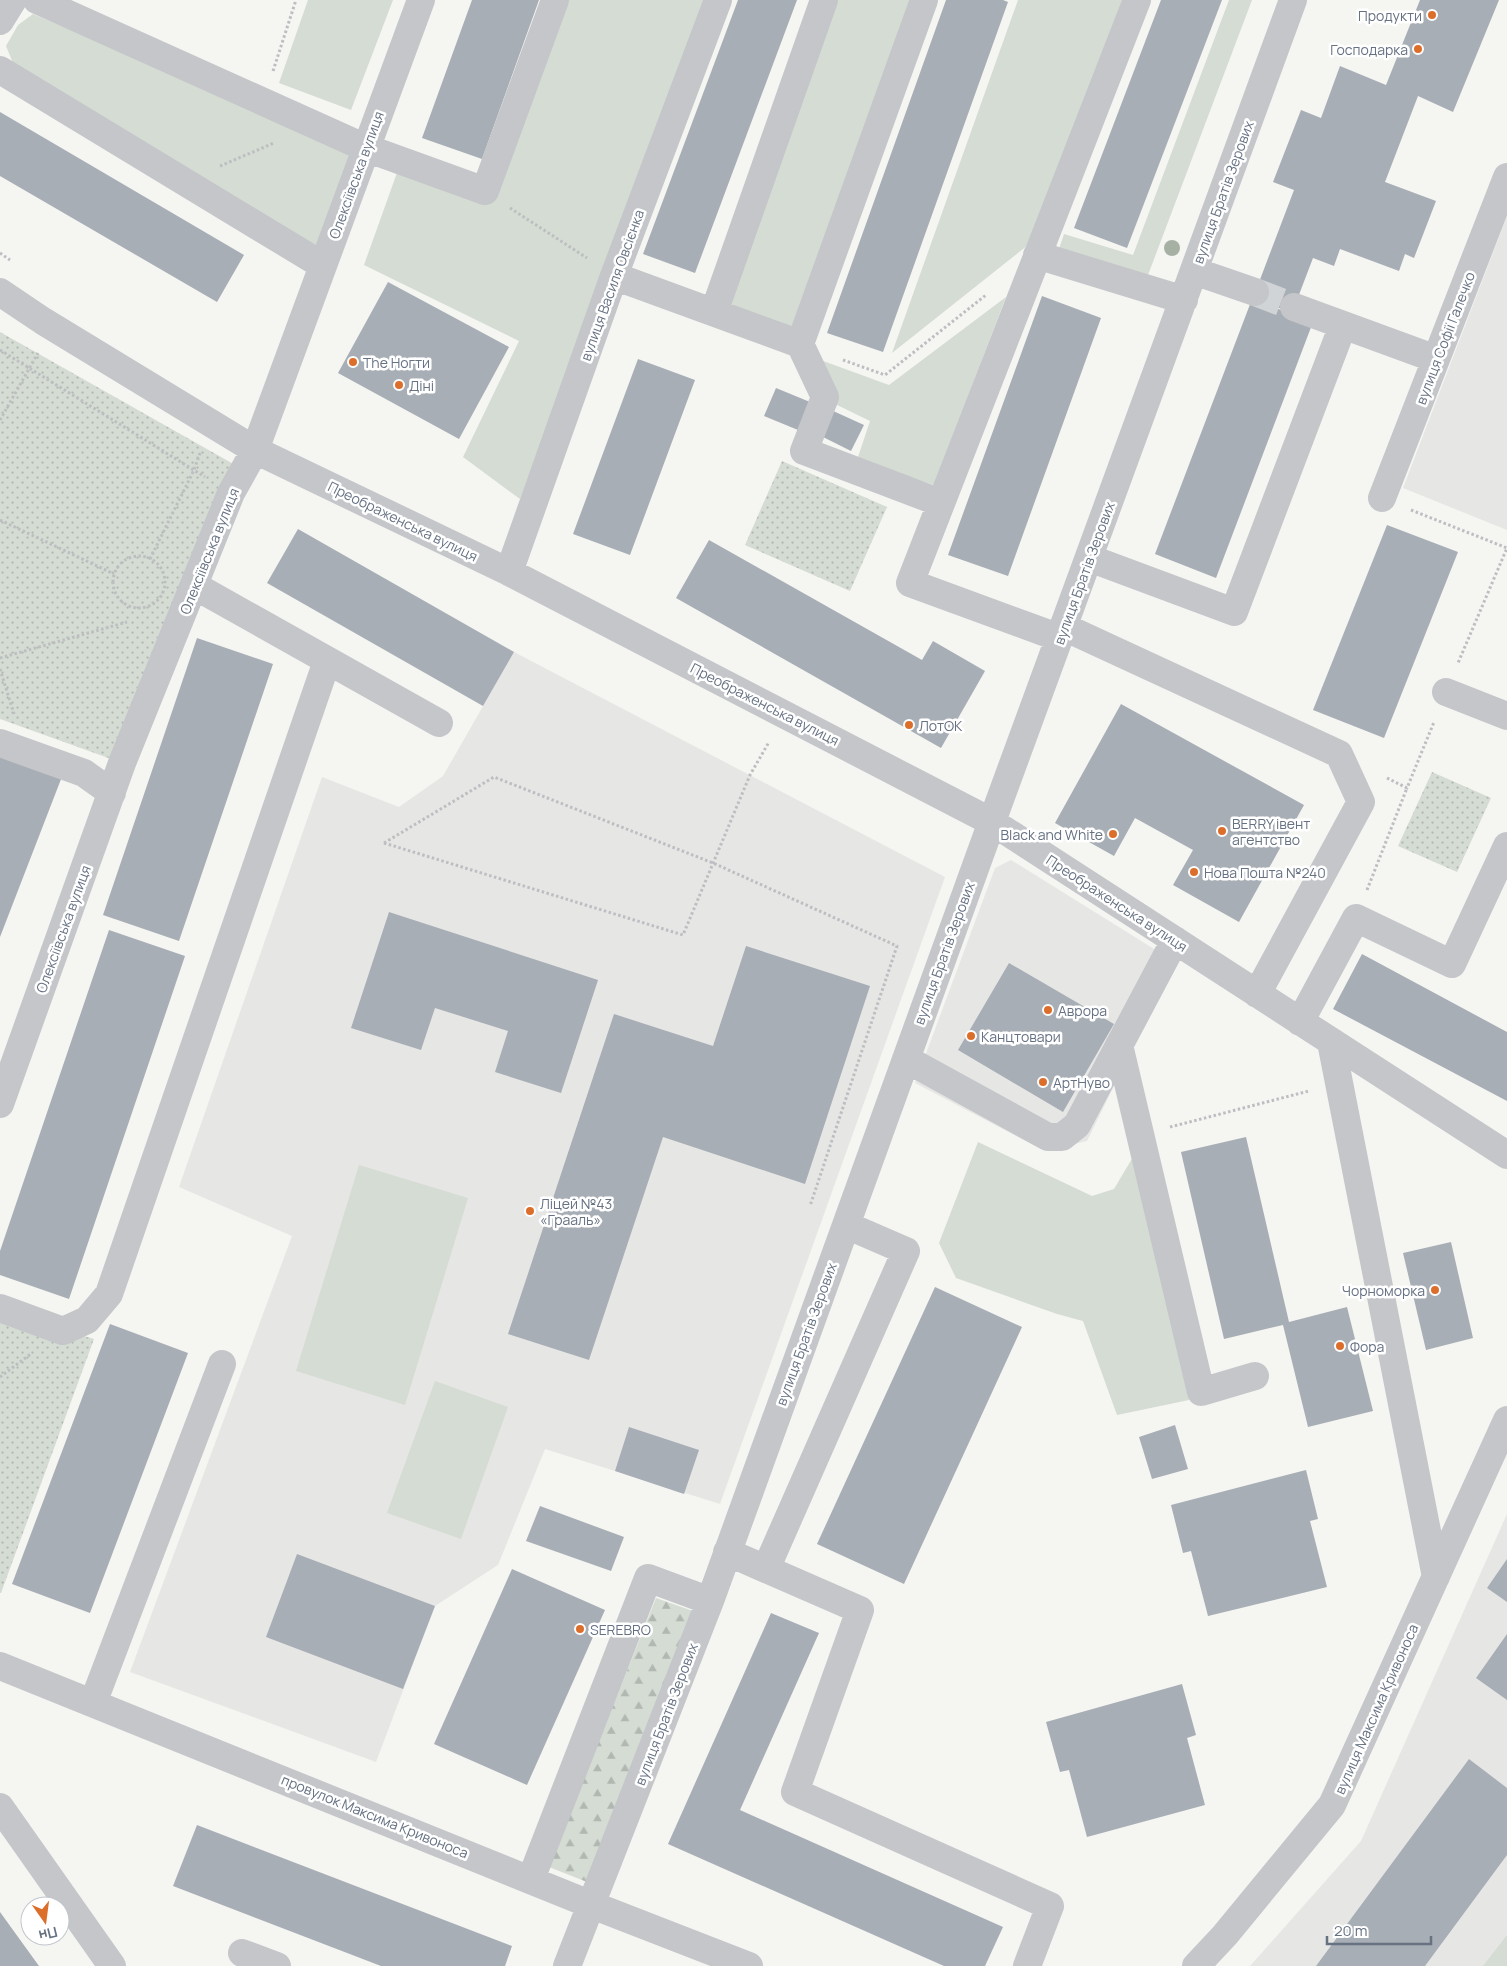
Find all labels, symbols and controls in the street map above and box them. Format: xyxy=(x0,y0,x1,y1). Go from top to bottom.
place label: Продукти xyxy=(1358,6,1422,25)
marker: Продукти xyxy=(1426,9,1438,21)
place label: Господарка xyxy=(1330,40,1408,59)
marker: Господарка xyxy=(1412,43,1424,55)
street label: Олексіївська вулиця xyxy=(324,109,388,241)
street label: вулиця Братів Зерових xyxy=(1188,117,1258,266)
street label: вулиця Василя Овсієнка xyxy=(576,207,648,363)
street label: вулиця Софії Галечко xyxy=(1411,269,1479,407)
place label: The Ногти xyxy=(363,353,430,372)
marker: The Ногти xyxy=(347,356,359,368)
place label: Діні xyxy=(409,376,434,395)
marker: Діні xyxy=(393,379,405,391)
street label: Преображенська вулиця xyxy=(325,476,481,566)
street label: Олексіївська вулиця xyxy=(175,485,243,617)
street label: вулиця Братів Зерових xyxy=(1049,498,1119,647)
street label: Преображенська вулиця xyxy=(687,658,843,750)
place label: ЛотОК xyxy=(919,716,963,735)
marker: ЛотОК xyxy=(903,719,915,731)
place label: BERRY iвент агентство xyxy=(1232,814,1310,849)
place label: Black and White xyxy=(1001,825,1103,844)
marker: BERRY iвент агентство xyxy=(1216,825,1228,837)
marker: Black and White xyxy=(1107,828,1119,840)
street label: Преображенська вулиця xyxy=(1043,850,1191,956)
street label: Олексіївська вулиця xyxy=(31,863,95,995)
place label: Нова Пошта №240 xyxy=(1204,863,1326,882)
marker: Нова Пошта №240 xyxy=(1188,866,1200,878)
street label: вулиця Братів Зерових xyxy=(909,878,979,1027)
place label: Аврора xyxy=(1058,1001,1107,1020)
marker: Аврора xyxy=(1042,1004,1054,1016)
place label: Канцтовари xyxy=(981,1027,1061,1046)
marker: Канцтовари xyxy=(965,1030,977,1042)
place label: АртНуво xyxy=(1053,1073,1110,1092)
marker: АртНуво xyxy=(1037,1076,1049,1088)
place label: Ліцей №43 «Грааль» xyxy=(540,1194,612,1229)
marker: Ліцей №43 «Грааль» xyxy=(524,1205,536,1217)
street label: вулиця Братів Зерових xyxy=(771,1259,841,1408)
place label: Чорноморка xyxy=(1342,1281,1425,1300)
marker: Чорноморка xyxy=(1429,1284,1441,1296)
place label: Фора xyxy=(1350,1337,1384,1356)
marker: Фора xyxy=(1334,1340,1346,1352)
place label: SEREBRО xyxy=(590,1620,651,1639)
street label: вулиця Максима Кривоноса xyxy=(1330,1621,1422,1797)
marker: SEREBRО xyxy=(574,1623,586,1635)
street label: вулиця Братів Зерових xyxy=(630,1640,702,1788)
street label: провулок Максима Кривоноса xyxy=(279,1770,471,1862)
north arrow xyxy=(20,1896,70,1946)
scale bar xyxy=(1327,1914,1431,1946)
text: 20 m xyxy=(1334,1920,1367,1941)
text: Пн xyxy=(37,1923,60,1946)

